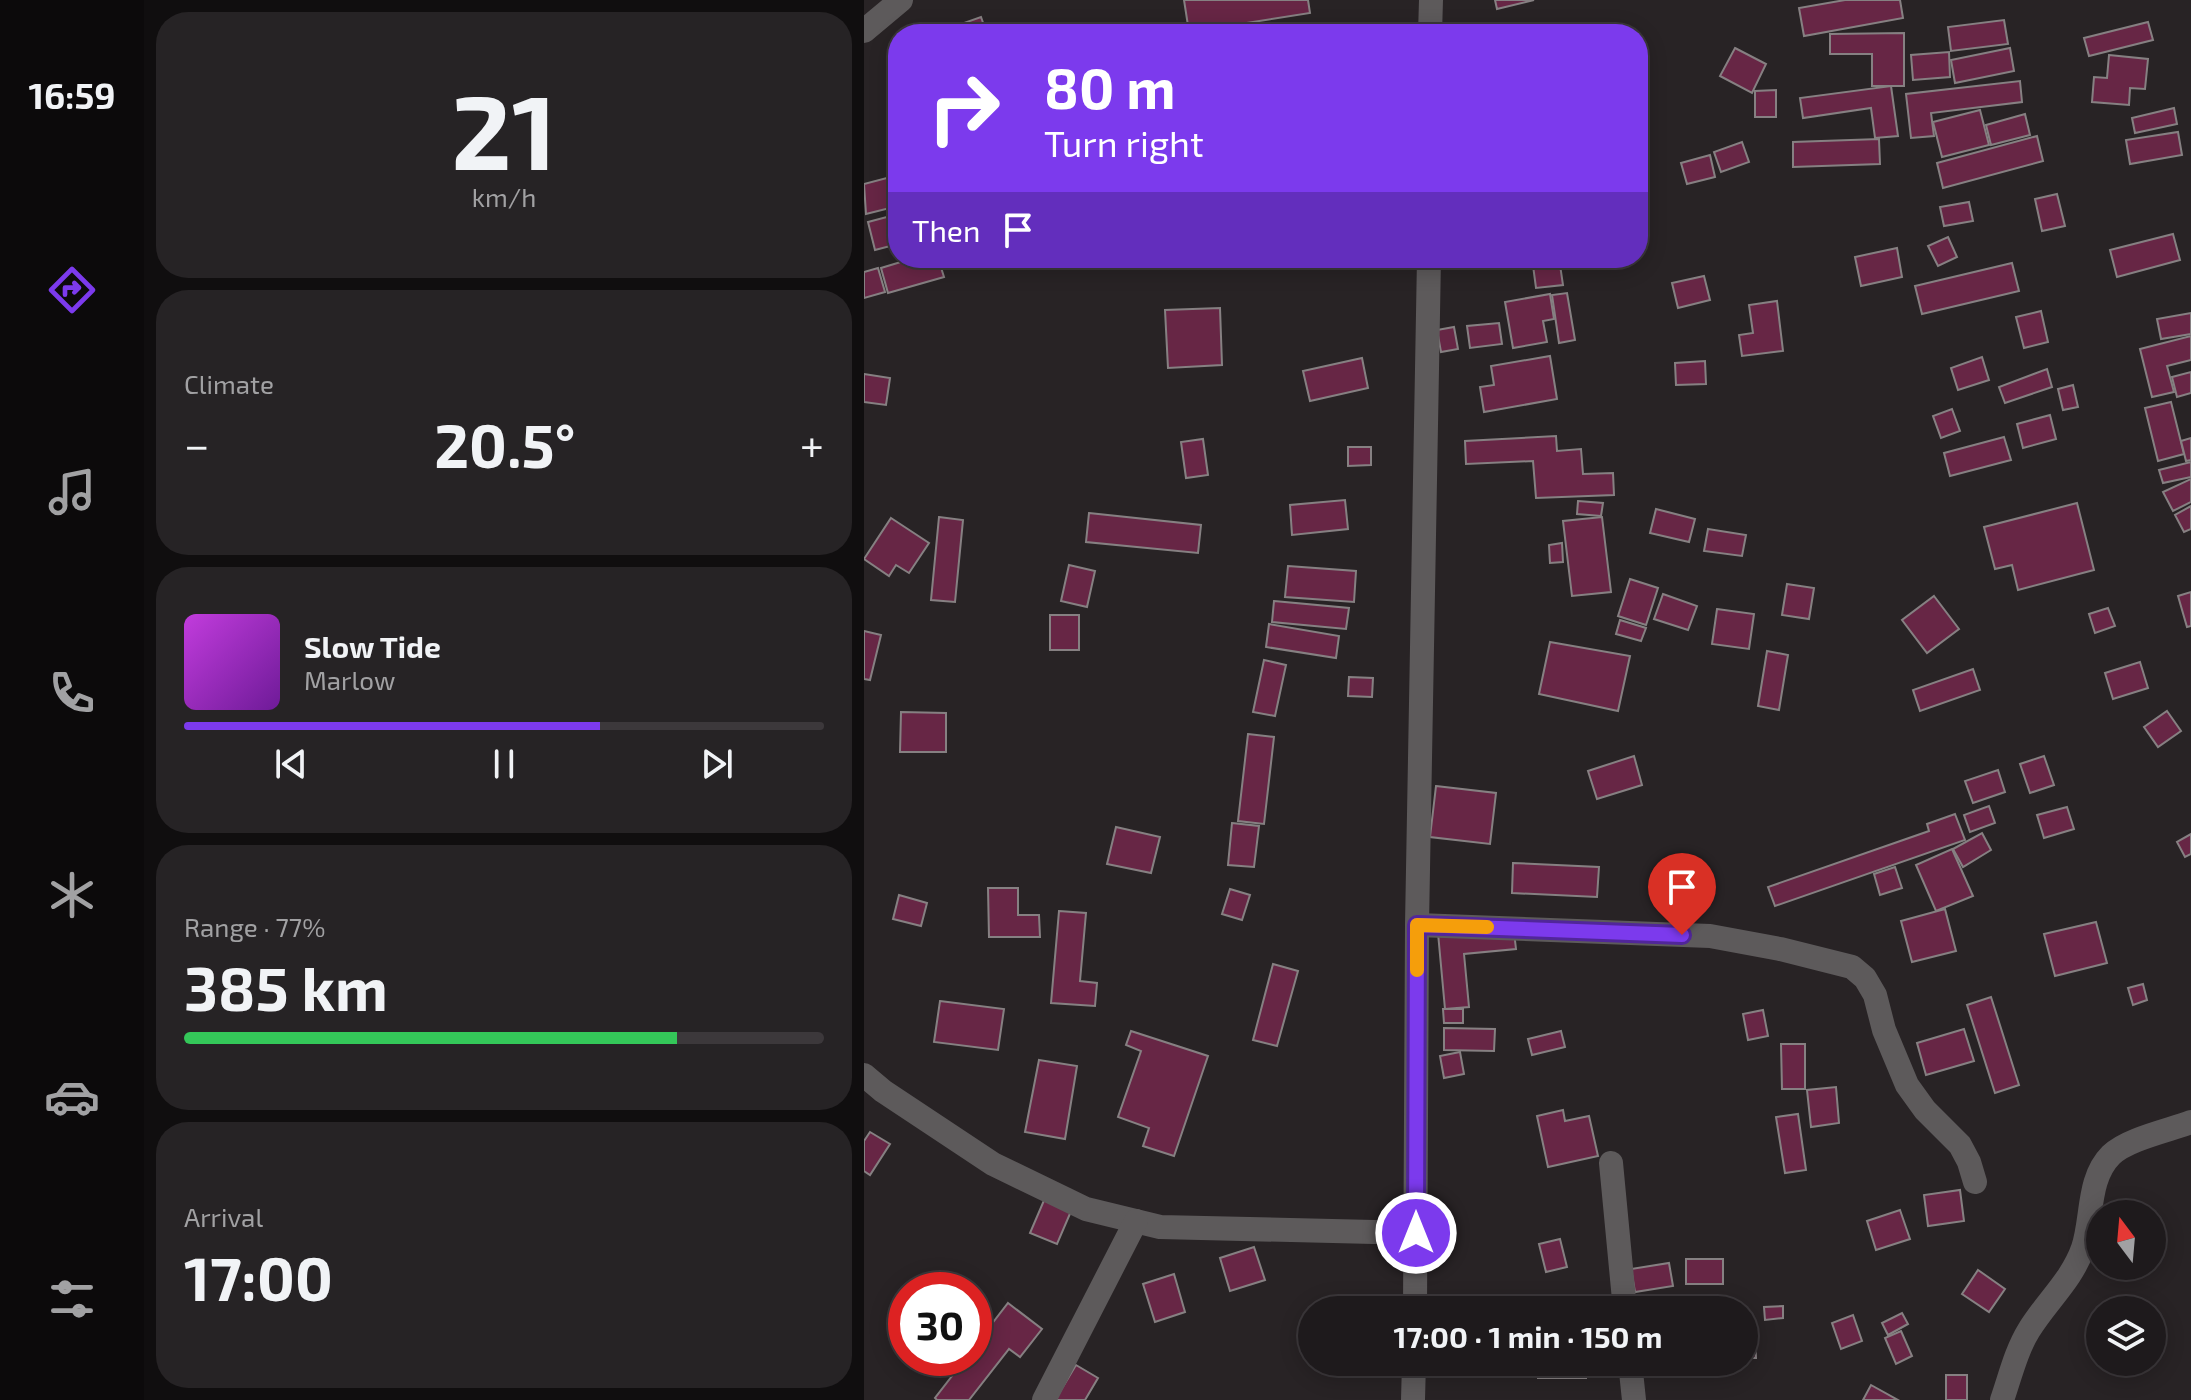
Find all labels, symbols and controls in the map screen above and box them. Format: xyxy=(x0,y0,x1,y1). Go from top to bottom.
text: 80 m xyxy=(1044,53,1176,120)
icon: right xyxy=(912,56,1016,160)
text: 21 xyxy=(451,66,557,191)
text: 16:59 xyxy=(28,73,116,116)
text: Turn right xyxy=(1044,121,1204,164)
text: km/h xyxy=(472,181,536,212)
icon: arrive xyxy=(996,208,1040,252)
text: Then xyxy=(912,212,980,248)
icon: directions xyxy=(44,262,100,318)
text: Climate xyxy=(184,368,274,399)
text: 20.5° xyxy=(434,408,575,480)
text: − xyxy=(184,417,210,470)
text: + xyxy=(800,417,824,470)
icon: music xyxy=(44,464,100,520)
text: Slow Tide xyxy=(304,628,441,664)
text: Marlow xyxy=(304,664,395,695)
icon: phone xyxy=(44,665,100,721)
icon: previous xyxy=(269,742,313,786)
icon: pause xyxy=(482,742,526,786)
icon: next xyxy=(695,742,739,786)
pin xyxy=(1648,853,1716,935)
icon: arrive xyxy=(1660,865,1704,909)
icon: climate xyxy=(44,867,100,923)
text: Range · 77% xyxy=(184,911,325,942)
text: 385 km xyxy=(184,951,388,1023)
icon: car xyxy=(44,1069,100,1125)
position arrow xyxy=(1374,1191,1458,1275)
north arrow xyxy=(2086,1200,2166,1280)
map controls xyxy=(2086,1200,2166,1376)
text: Arrival xyxy=(184,1201,263,1232)
text: 17:00 xyxy=(184,1241,333,1313)
icon: filters xyxy=(44,1271,100,1327)
speed limit sign: 30 xyxy=(888,1272,992,1376)
button: layers xyxy=(2086,1296,2166,1376)
text: 17:00 · 1 min · 150 m xyxy=(1394,1318,1662,1354)

